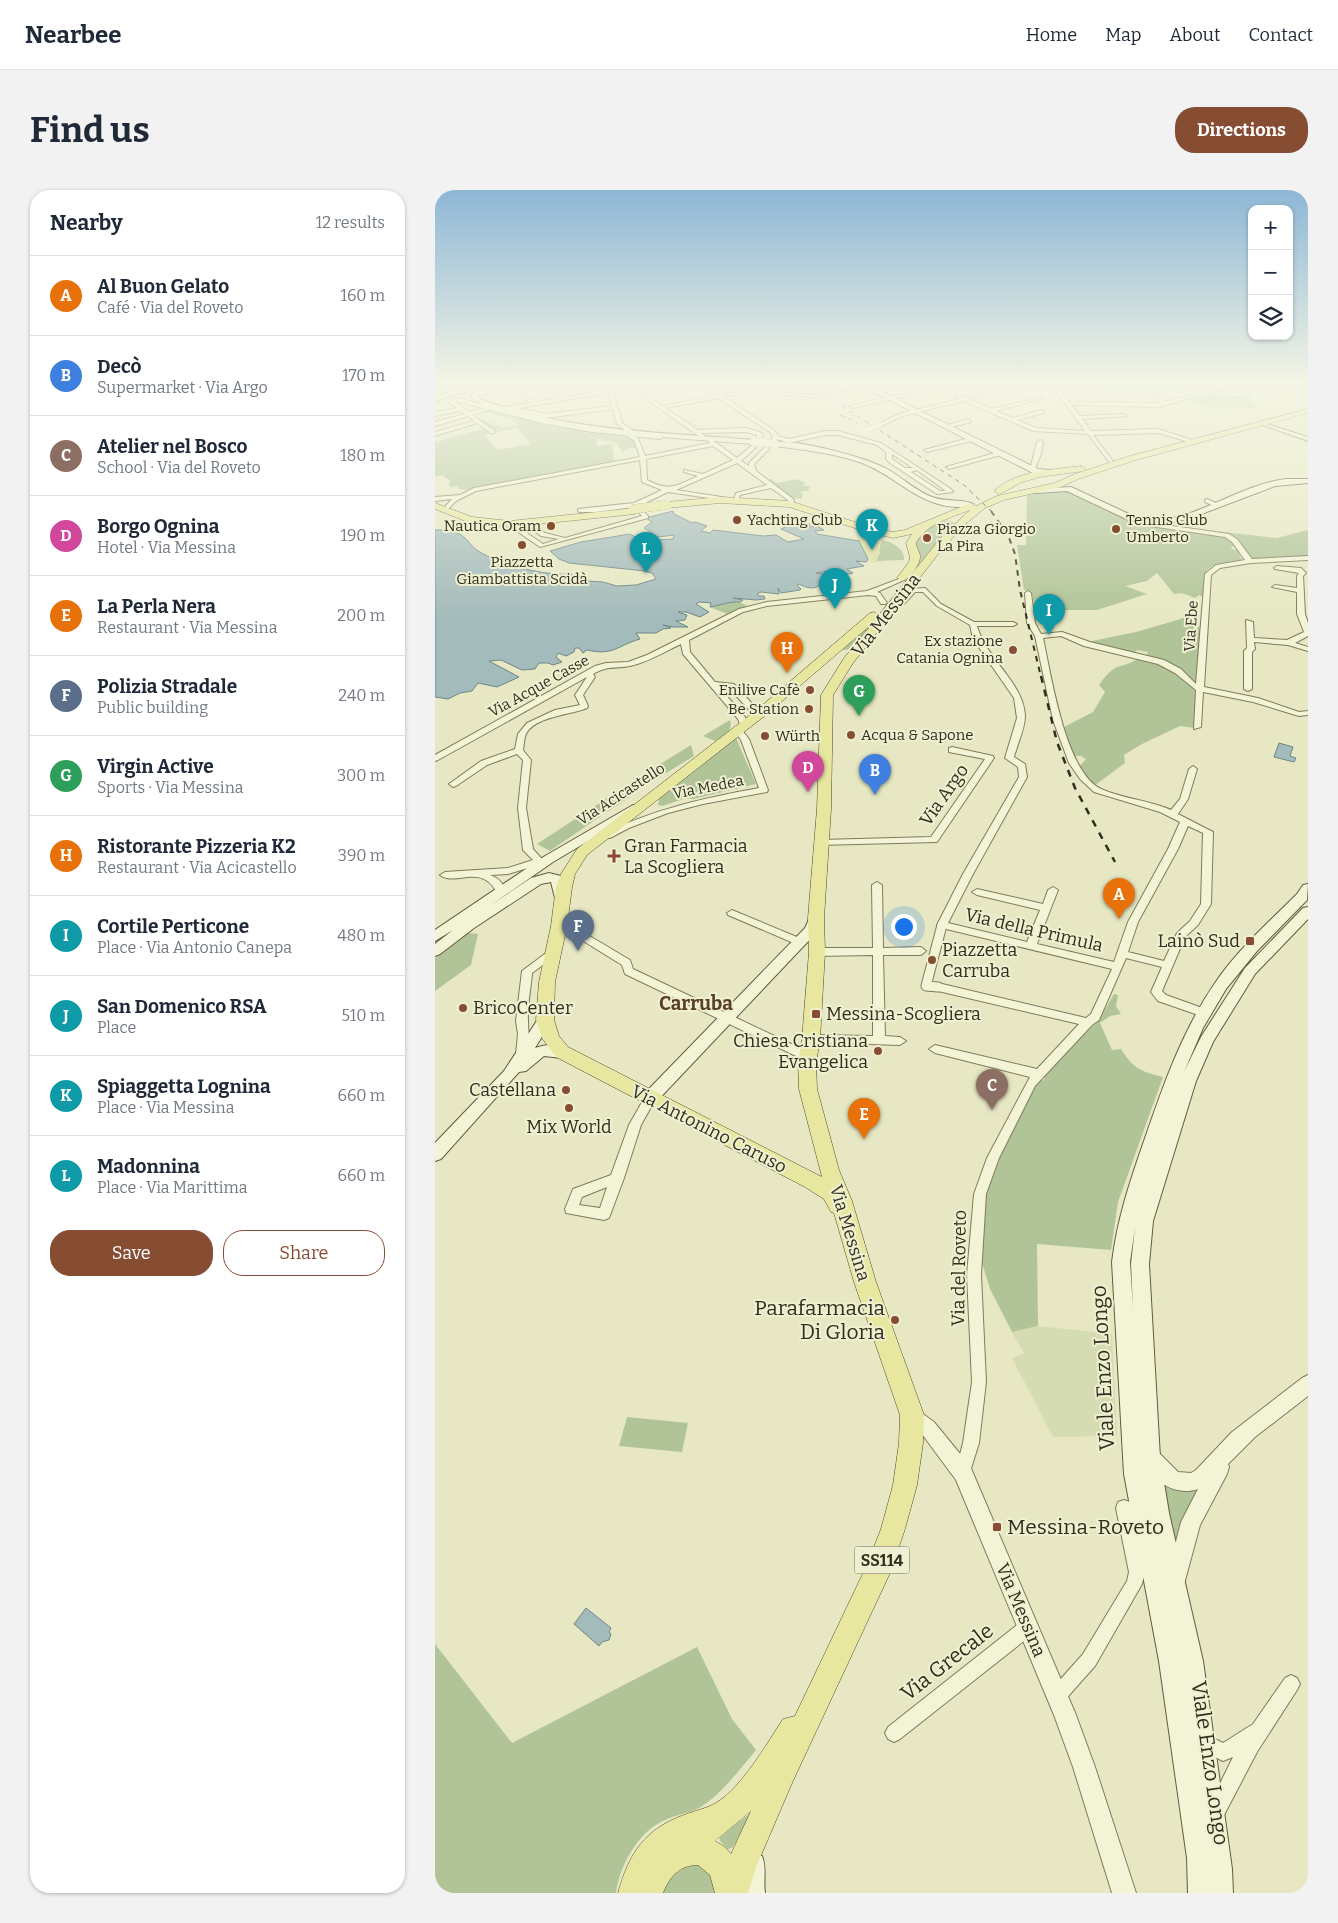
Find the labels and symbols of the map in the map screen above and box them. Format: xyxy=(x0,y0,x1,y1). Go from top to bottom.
pin: K xyxy=(856,509,888,550)
place label: Yachting Club xyxy=(747,511,843,529)
place label: Tennis Club Umberto xyxy=(1126,511,1207,546)
marker: Yachting Club xyxy=(731,514,743,526)
place label: Nautica Oram xyxy=(444,517,542,535)
marker: Nautica Oram xyxy=(545,520,557,532)
place label: Piazza Giorgio La Pira xyxy=(937,520,1036,555)
marker: Tennis Club Umberto xyxy=(1110,523,1122,535)
pin: L xyxy=(630,532,662,573)
marker: Piazza Giorgio La Pira xyxy=(921,532,933,544)
marker: Piazzetta Giambattista Scidà xyxy=(516,539,528,551)
place label: Piazzetta Giambattista Scidà xyxy=(456,553,588,588)
pin: J xyxy=(819,568,851,609)
street label: Via Messina xyxy=(847,569,925,661)
pin: I xyxy=(1033,594,1065,635)
street label: Via Ebe xyxy=(1180,600,1202,652)
pin: H xyxy=(771,632,803,673)
place label: Ex stazione Catania Ognina xyxy=(896,632,1003,667)
marker: Ex stazione Catania Ognina xyxy=(1007,644,1019,656)
street label: Via Acque Casse xyxy=(486,651,592,721)
pin: G xyxy=(843,675,875,716)
place label: Enilive Cafè xyxy=(719,681,800,699)
marker: Enilive Cafè xyxy=(804,684,816,696)
place label: Be Station xyxy=(728,700,799,718)
marker: Be Station xyxy=(803,703,815,715)
place label: Acqua & Sapone xyxy=(861,726,973,744)
place label: Würth xyxy=(775,727,821,745)
marker: Acqua & Sapone xyxy=(845,729,857,741)
marker: Würth xyxy=(759,730,771,742)
pin: D xyxy=(792,751,824,792)
pin: B xyxy=(859,754,891,795)
street label: Via Acicastello xyxy=(574,759,668,829)
street label: Via Argo xyxy=(915,760,973,830)
street label: Via Medea xyxy=(671,771,745,803)
place label: Gran Farmacia La Scogliera xyxy=(624,835,748,878)
marker: Gran Farmacia La Scogliera xyxy=(608,850,620,862)
pin: A xyxy=(1103,878,1135,919)
street label: Via della Primula xyxy=(963,903,1105,957)
pin: F xyxy=(562,910,594,951)
your location xyxy=(891,914,917,940)
place label: Lainò Sud xyxy=(1157,930,1240,952)
marker: Lainò Sud xyxy=(1244,935,1256,947)
place label: Piazzetta Carruba xyxy=(942,939,1018,982)
marker: Piazzetta Carruba xyxy=(926,954,938,966)
district label: Carruba xyxy=(659,992,733,1015)
place label: BricoCenter xyxy=(473,997,573,1019)
marker: BricoCenter xyxy=(457,1002,469,1014)
place label: Messina-Scogliera xyxy=(826,1003,981,1025)
marker: Messina-Scogliera xyxy=(810,1008,822,1020)
place label: Chiesa Cristiana Evangelica xyxy=(733,1030,868,1073)
marker: Chiesa Cristiana Evangelica xyxy=(872,1045,884,1057)
pin: C xyxy=(976,1069,1008,1110)
place label: Castellana xyxy=(469,1079,556,1101)
street label: Via Antonino Caruso xyxy=(627,1080,791,1178)
marker: Castellana xyxy=(560,1084,572,1096)
pin: E xyxy=(848,1098,880,1139)
marker: Mix World xyxy=(563,1102,575,1114)
place label: Mix World xyxy=(526,1116,612,1138)
street label: Via Messina xyxy=(825,1182,875,1284)
street label: Via del Roveto xyxy=(947,1210,971,1326)
street label: Viale Enzo Longo xyxy=(1086,1285,1120,1451)
place label: Parafarmacia Di Gloria xyxy=(754,1295,886,1345)
marker: Parafarmacia Di Gloria xyxy=(889,1314,901,1326)
place label: Messina-Roveto xyxy=(1007,1514,1164,1540)
marker: Messina-Roveto xyxy=(991,1521,1003,1533)
road number: SS114 xyxy=(855,1546,909,1574)
street label: Via Messina xyxy=(991,1560,1051,1660)
street label: Via Grecale xyxy=(895,1618,999,1706)
street label: Viale Enzo Longo xyxy=(1186,1679,1234,1847)

